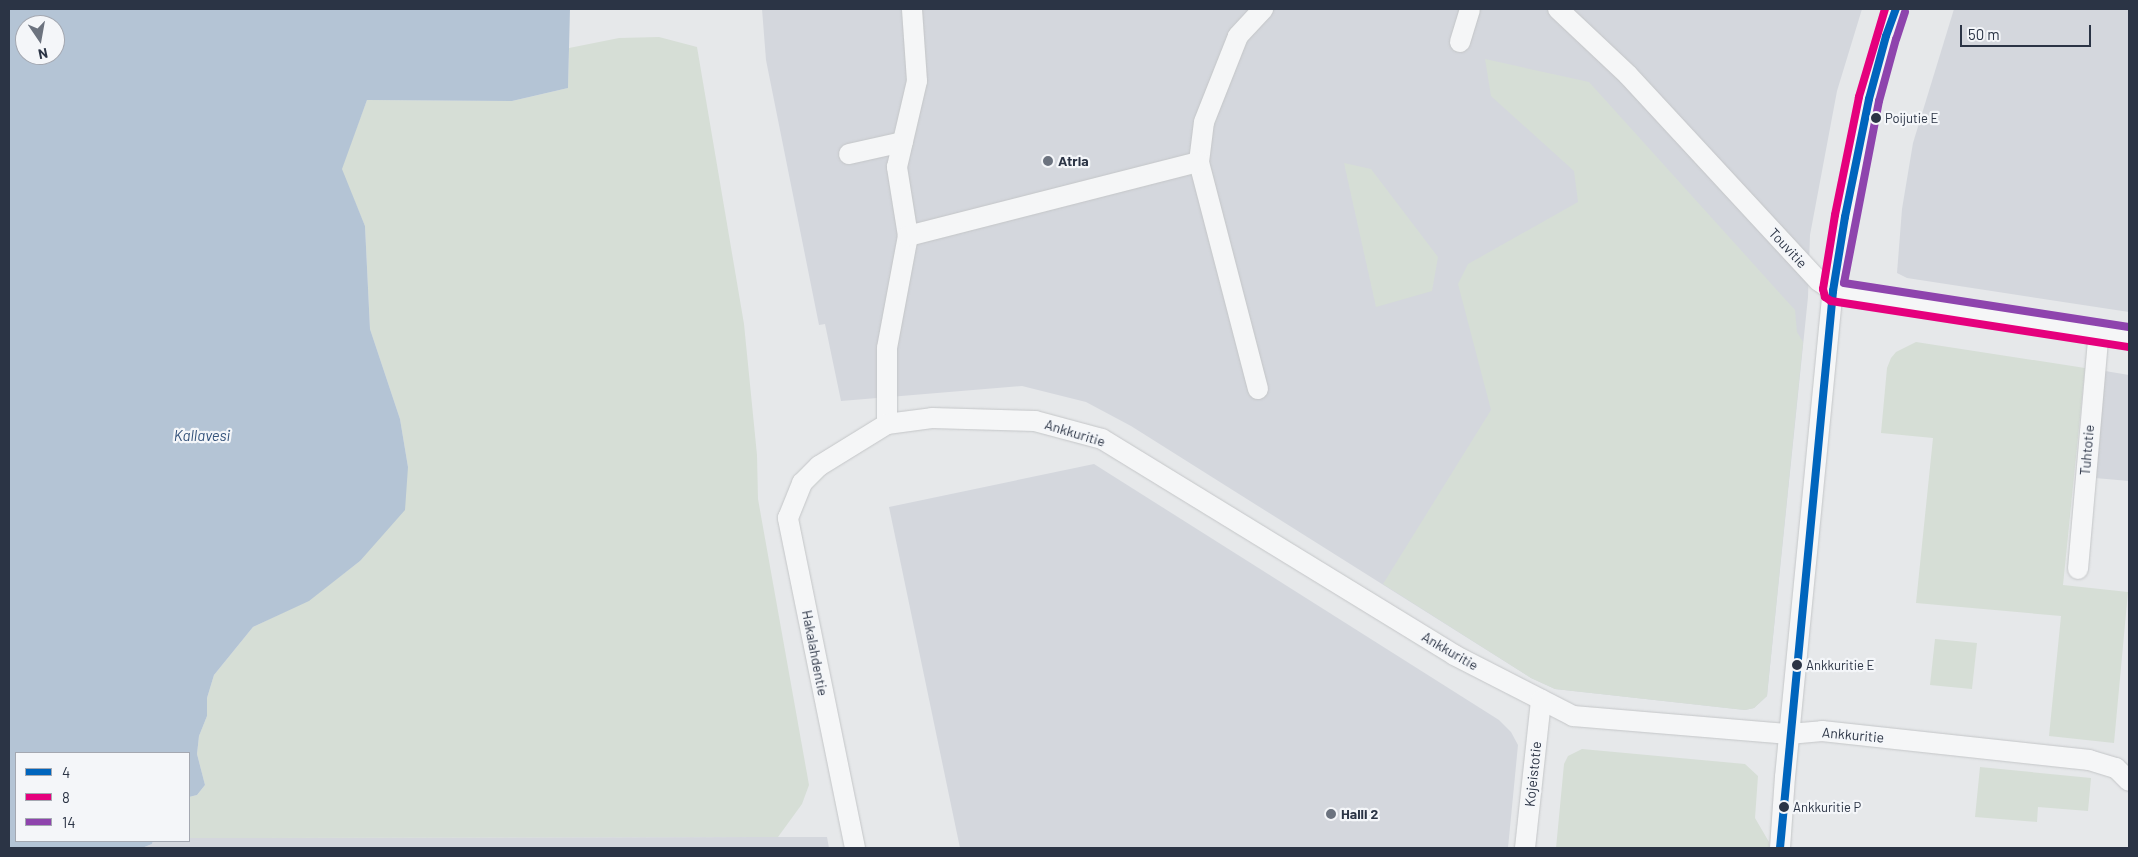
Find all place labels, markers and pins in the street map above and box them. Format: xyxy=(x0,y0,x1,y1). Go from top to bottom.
place label: Poijutie E xyxy=(1885,110,1938,126)
marker: Poijutie E xyxy=(1871,113,1881,123)
place label: Atria xyxy=(1058,153,1089,169)
marker: Atria xyxy=(1042,155,1054,167)
place label: Ankkuritie E xyxy=(1806,657,1874,673)
marker: Ankkuritie E xyxy=(1792,660,1802,670)
place label: Ankkuritie P xyxy=(1793,799,1861,815)
marker: Ankkuritie P xyxy=(1779,802,1789,812)
place label: Halli 2 xyxy=(1341,806,1378,822)
marker: Halli 2 xyxy=(1325,808,1337,820)

